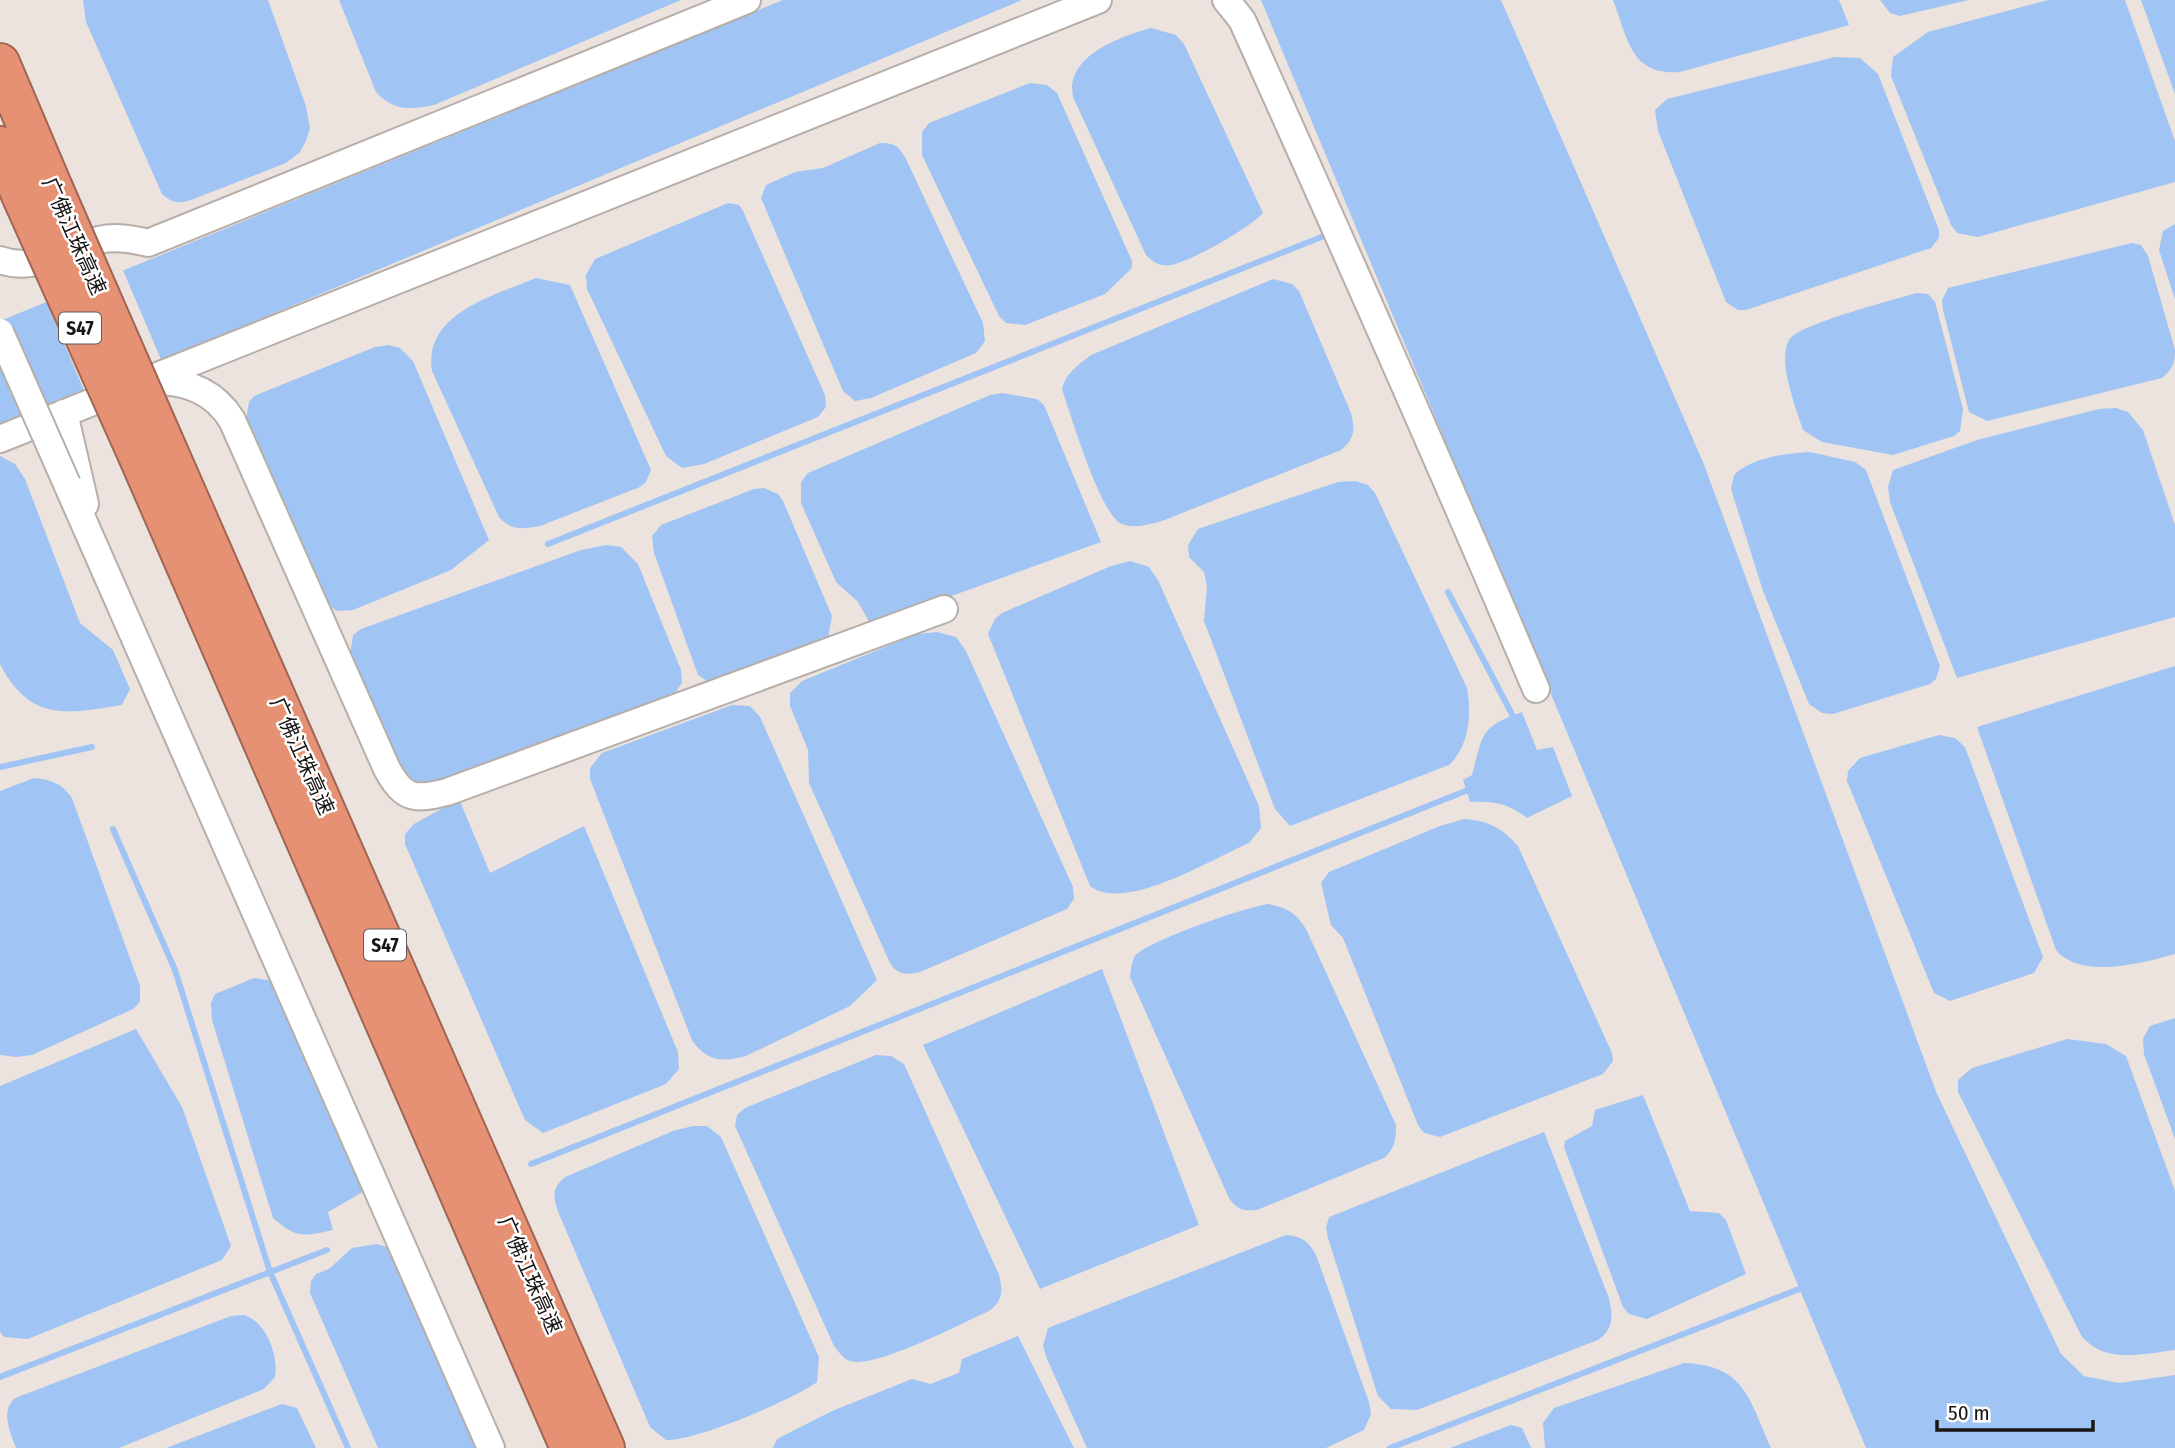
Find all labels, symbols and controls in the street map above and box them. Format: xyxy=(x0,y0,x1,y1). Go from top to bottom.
street label: 广佛江珠高速 xyxy=(36,173,112,299)
road number: S47 xyxy=(59,312,101,344)
street label: 广佛江珠高速 xyxy=(264,693,340,819)
road number: S47 xyxy=(364,930,406,960)
street label: 广佛江珠高速 xyxy=(492,1212,568,1338)
scale bar xyxy=(1937,1388,2093,1432)
text: 50 m xyxy=(1948,1400,1990,1426)

